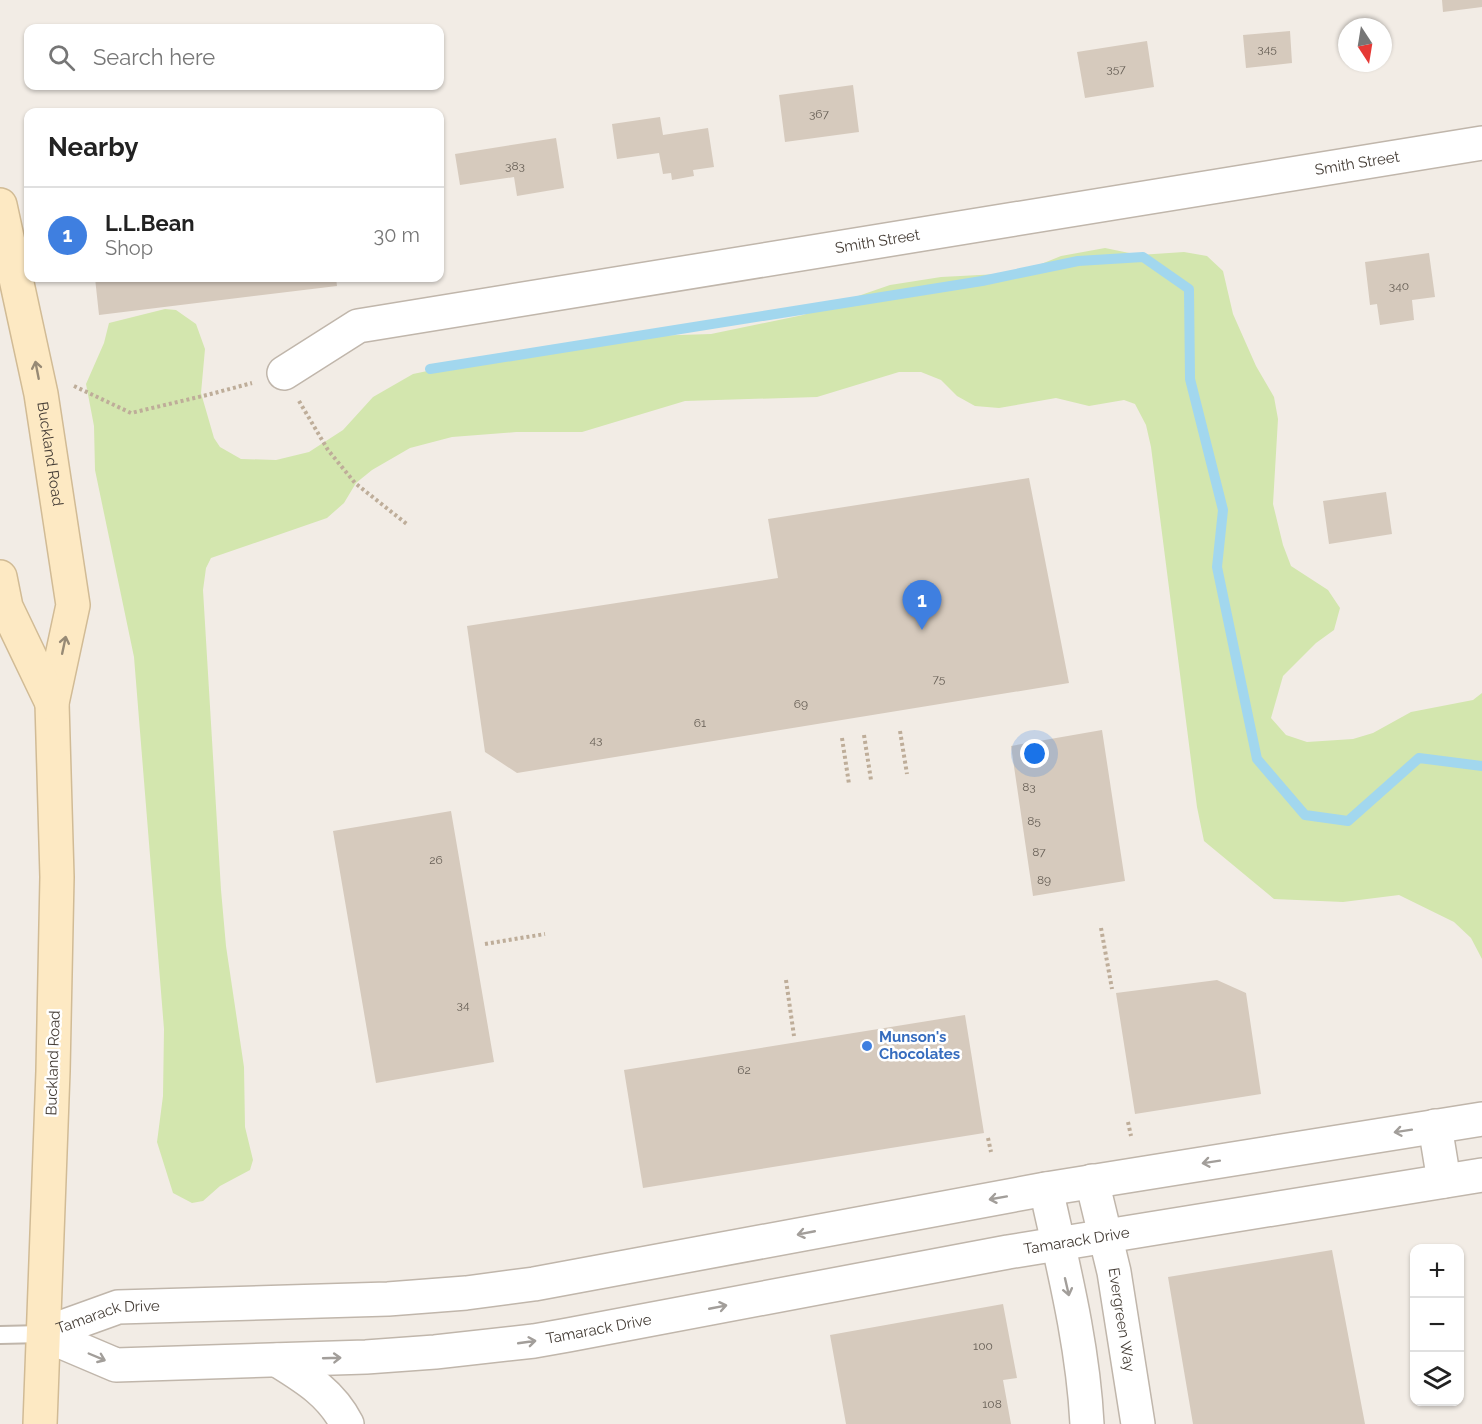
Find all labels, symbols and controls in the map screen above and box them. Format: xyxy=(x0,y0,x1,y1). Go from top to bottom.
north arrow xyxy=(1338,18,1392,72)
search box xyxy=(24,24,444,90)
icon: search xyxy=(45,41,78,74)
house number: 345 xyxy=(1257,42,1277,56)
text: Search here xyxy=(93,44,215,70)
house number: 357 xyxy=(1106,62,1126,76)
house number: 367 xyxy=(809,107,830,121)
text: Nearby xyxy=(48,132,138,162)
street label: Smith Street xyxy=(1314,148,1401,179)
house number: 383 xyxy=(505,159,525,173)
text: L.L.Bean xyxy=(105,210,195,236)
text: 1 xyxy=(63,223,72,247)
text: 30 m xyxy=(374,223,420,247)
street label: Smith Street xyxy=(834,226,921,257)
text: Shop xyxy=(105,236,153,260)
house number: 340 xyxy=(1389,279,1409,293)
one-way arrow xyxy=(31,361,42,381)
street label: Buckland Road xyxy=(33,400,67,507)
pin: 1 xyxy=(902,580,942,630)
one-way arrow xyxy=(59,636,70,656)
house number: 75 xyxy=(933,672,946,686)
house number: 69 xyxy=(794,697,808,711)
house number: 61 xyxy=(694,716,706,730)
house number: 43 xyxy=(590,733,602,747)
your location xyxy=(1020,739,1049,768)
house number: 83 xyxy=(1022,780,1036,794)
house number: 85 xyxy=(1027,814,1041,828)
house number: 87 xyxy=(1032,845,1046,859)
house number: 26 xyxy=(429,853,443,867)
house number: 89 xyxy=(1037,873,1051,887)
house number: 34 xyxy=(457,998,470,1012)
street label: Buckland Road xyxy=(42,1010,64,1116)
place label: Munson's Chocolates xyxy=(879,1028,960,1063)
marker: Munson's Chocolates xyxy=(860,1039,874,1053)
house number: 62 xyxy=(737,1063,751,1077)
one-way arrow xyxy=(1394,1126,1414,1137)
one-way arrow xyxy=(1202,1156,1221,1167)
one-way arrow xyxy=(989,1193,1008,1204)
street label: Tamarack Drive xyxy=(1022,1223,1131,1258)
one-way arrow xyxy=(797,1228,817,1239)
map controls xyxy=(1410,1244,1464,1406)
button: + xyxy=(1410,1244,1464,1298)
street label: Evergreen Way xyxy=(1104,1266,1139,1373)
one-way arrow xyxy=(1062,1277,1074,1296)
street label: Tamarack Drive xyxy=(54,1297,160,1338)
button: − xyxy=(1410,1298,1464,1352)
one-way arrow xyxy=(708,1301,728,1312)
street label: Tamarack Drive xyxy=(544,1310,653,1348)
one-way arrow xyxy=(516,1337,536,1348)
house number: 100 xyxy=(973,1339,993,1353)
one-way arrow xyxy=(87,1352,106,1363)
one-way arrow xyxy=(322,1352,342,1364)
button: layers xyxy=(1410,1352,1464,1406)
house number: 108 xyxy=(982,1397,1002,1411)

